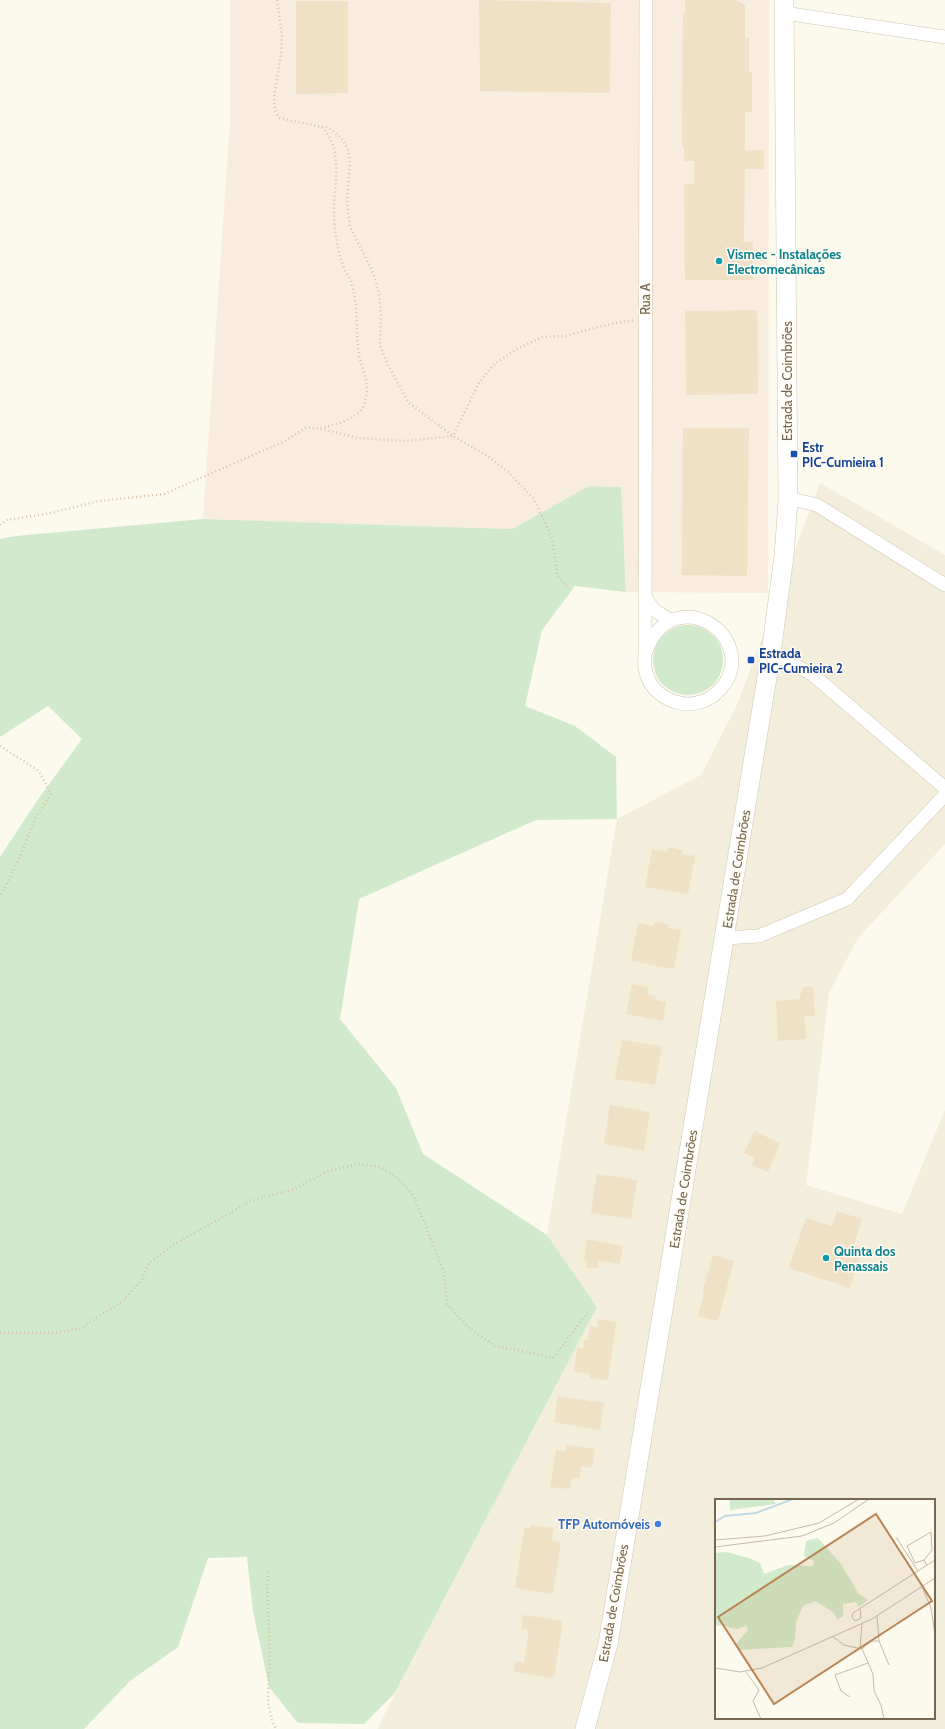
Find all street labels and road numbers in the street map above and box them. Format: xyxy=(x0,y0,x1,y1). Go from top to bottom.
street label: Rua A xyxy=(637,283,653,315)
street label: Estrada de Coimbrões xyxy=(779,320,795,441)
street label: Estrada de Coimbrões xyxy=(719,808,753,929)
street label: Estrada de Coimbrões xyxy=(666,1128,700,1249)
street label: Estrada de Coimbrões xyxy=(595,1542,631,1663)

